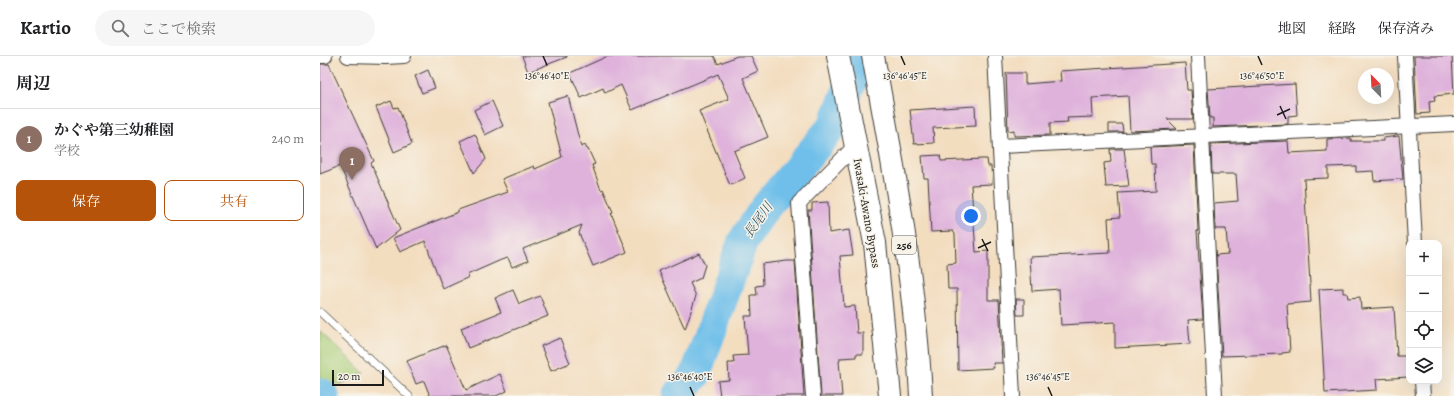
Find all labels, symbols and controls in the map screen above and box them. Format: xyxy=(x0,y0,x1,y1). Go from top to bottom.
search box xyxy=(95,10,375,46)
text: Kartio xyxy=(20,15,71,41)
icon: search xyxy=(109,17,131,39)
text: ここで検索 xyxy=(141,19,216,39)
text: 地図 xyxy=(1278,19,1306,38)
text: 経路 xyxy=(1328,19,1356,38)
text: 保存済み xyxy=(1378,19,1434,38)
north arrow xyxy=(1358,68,1394,104)
text: 136°46'40"E xyxy=(525,69,570,82)
text: 136°46'45"E xyxy=(883,69,927,82)
text: 136°46'50"E xyxy=(1240,69,1284,82)
text: 周辺 xyxy=(16,72,50,95)
text: かぐや第三幼稚園 xyxy=(54,120,174,140)
text: 1 xyxy=(27,130,31,147)
text: 240 m xyxy=(272,130,304,147)
text: 学校 xyxy=(54,142,80,159)
pin: 1 xyxy=(339,147,365,180)
street label: Iwasaki-Awano Bypass xyxy=(849,157,885,269)
button: 保存 xyxy=(16,180,156,221)
button: 共有 xyxy=(164,180,304,221)
water label: 長尾川 xyxy=(740,198,777,241)
your location xyxy=(961,206,981,226)
road number: 256 xyxy=(892,236,916,254)
map controls xyxy=(1406,240,1442,384)
button: + xyxy=(1406,240,1442,276)
button: − xyxy=(1406,276,1442,312)
button: locate xyxy=(1406,312,1442,348)
button: layers xyxy=(1406,348,1442,384)
scale bar xyxy=(332,368,384,387)
text: 20 m xyxy=(338,369,360,384)
text: 136°46'40"E xyxy=(668,370,713,383)
text: 136°46'45"E xyxy=(1026,370,1070,383)

